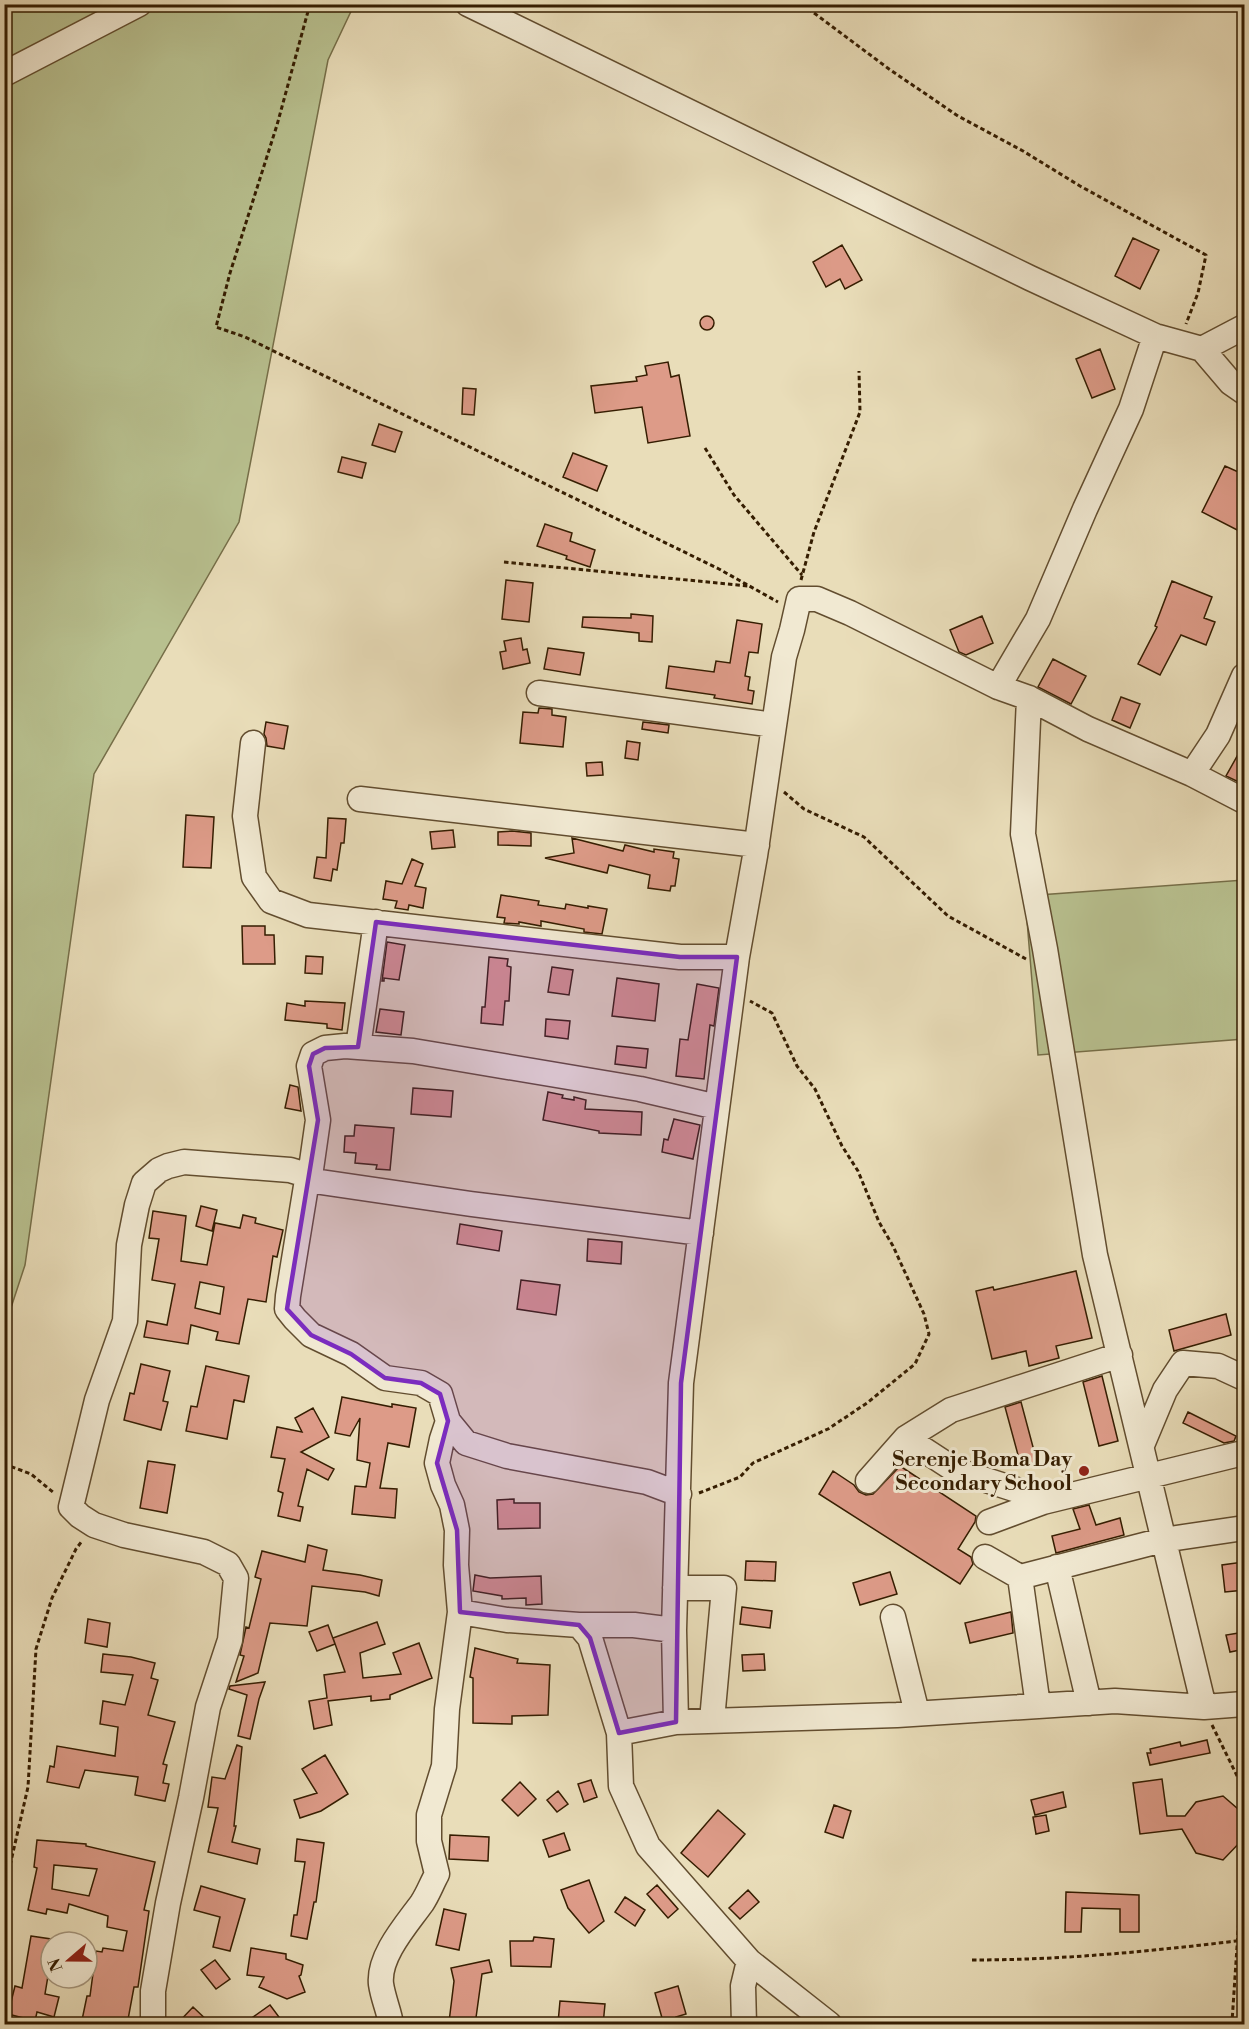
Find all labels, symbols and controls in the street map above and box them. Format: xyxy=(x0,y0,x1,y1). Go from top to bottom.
place label: Serenje Boma Day Secondary School xyxy=(892,1447,1072,1497)
marker: Serenje Boma Day Secondary School xyxy=(1077,1464,1091,1478)
north arrow xyxy=(39,1930,99,1990)
text: N xyxy=(44,1955,67,1974)

